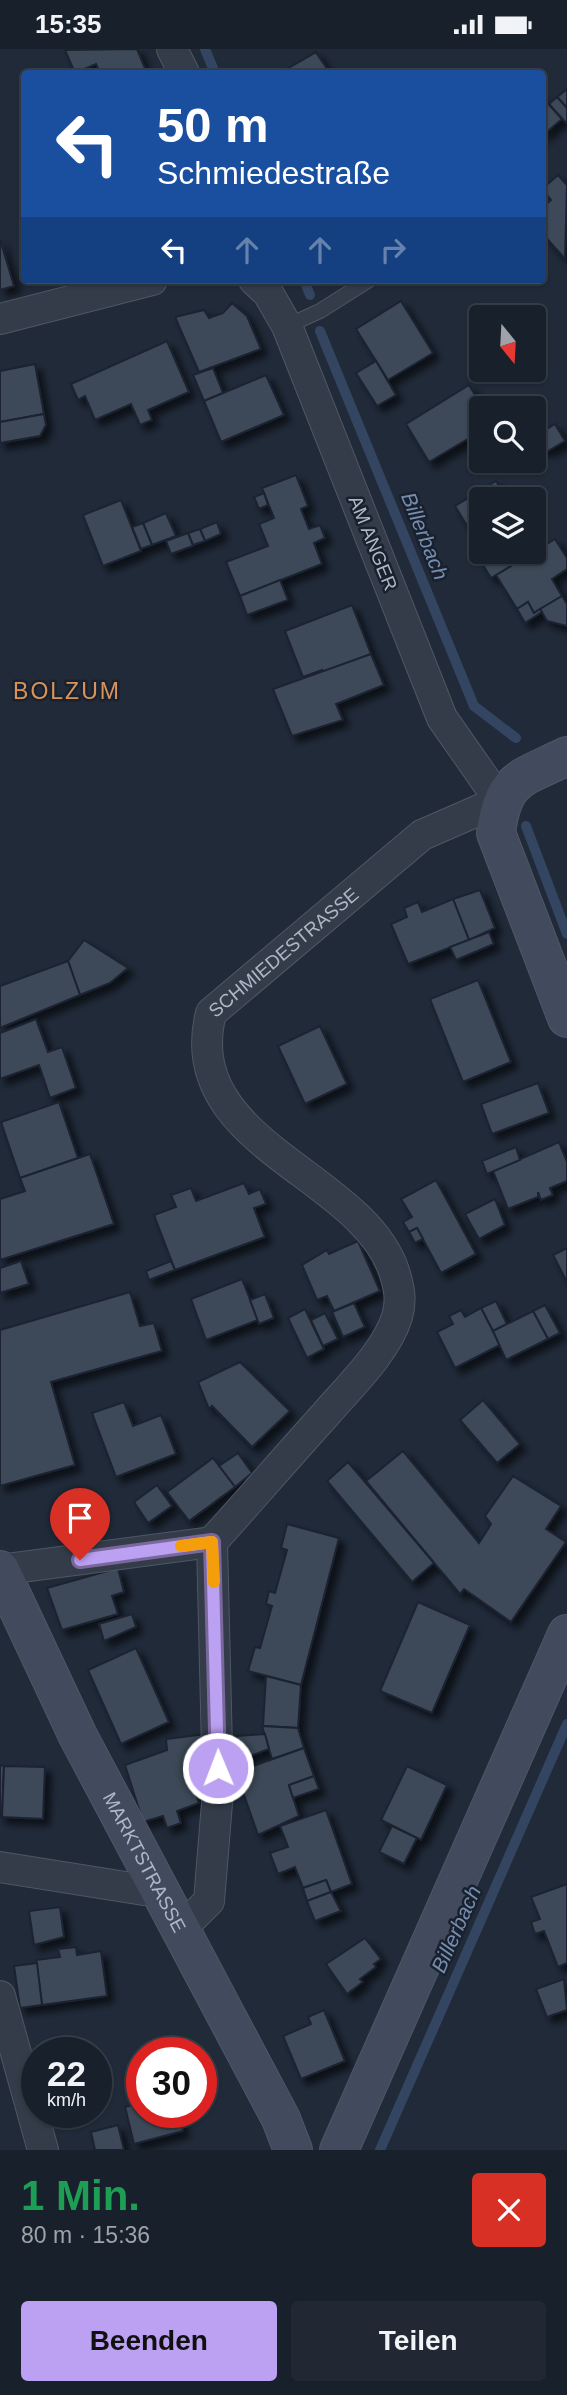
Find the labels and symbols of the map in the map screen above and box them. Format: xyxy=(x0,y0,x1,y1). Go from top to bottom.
north arrow xyxy=(469,305,546,381)
water label: Billerbach xyxy=(397,489,453,583)
street label: AM ANGER xyxy=(344,493,402,593)
district label: BOLZUM xyxy=(13,678,121,704)
street label: SCHMIEDESTRASSE xyxy=(204,883,362,1021)
pin xyxy=(50,1488,110,1560)
position arrow xyxy=(181,1731,255,1805)
street label: MARKTSTRASSE xyxy=(99,1788,190,1936)
water label: Billerbach xyxy=(427,1882,485,1976)
speed limit sign: 30 xyxy=(126,2037,217,2128)

